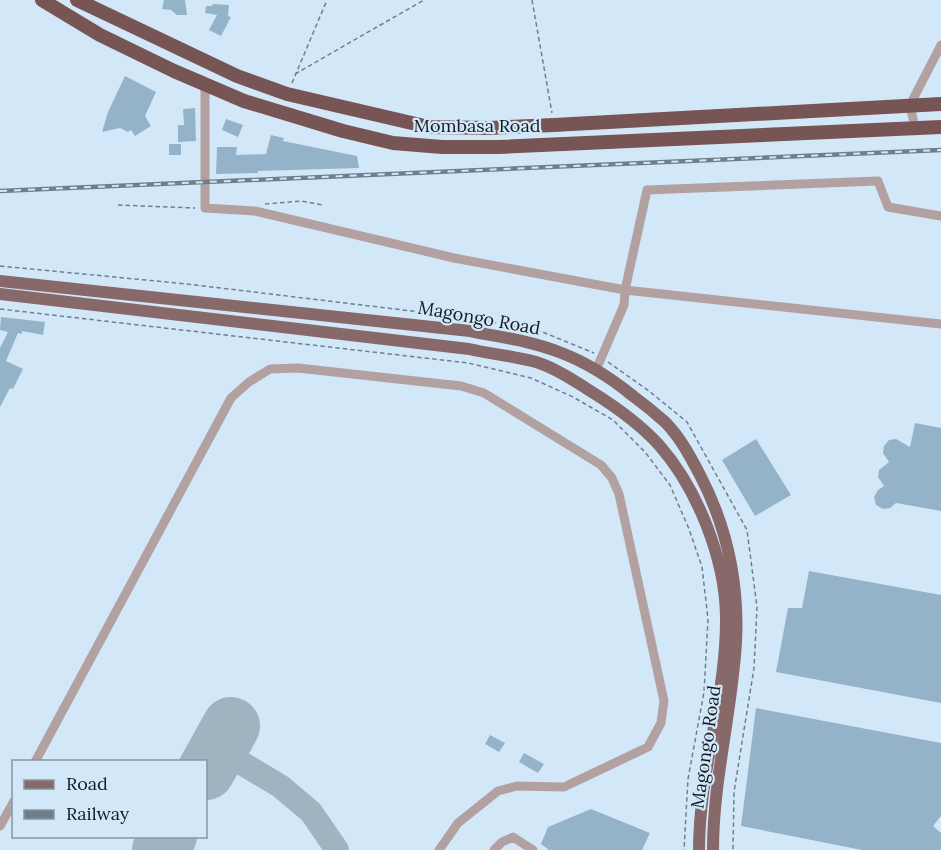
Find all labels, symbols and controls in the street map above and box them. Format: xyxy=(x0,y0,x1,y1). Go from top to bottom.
street label: Mombasa Road xyxy=(414,114,541,137)
street label: Magongo Road xyxy=(416,295,542,340)
street label: Magongo Road xyxy=(685,684,726,810)
legend xyxy=(12,760,207,838)
text: Road xyxy=(66,772,108,795)
text: Railway xyxy=(66,802,130,825)

